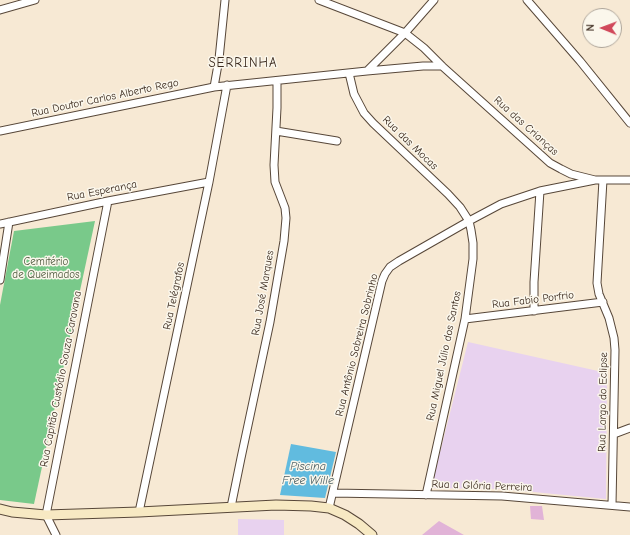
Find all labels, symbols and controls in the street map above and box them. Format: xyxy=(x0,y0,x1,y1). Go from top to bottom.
north arrow xyxy=(582,8,622,48)
text: N xyxy=(584,24,597,32)
district label: SERRINHA xyxy=(208,55,278,71)
street label: Rua Doutor Carlos Alberto Rego xyxy=(30,76,180,120)
street label: Rua das Crianças xyxy=(491,94,561,158)
street label: Rua das Mocas xyxy=(380,113,440,173)
street label: Rua Esperança xyxy=(66,178,138,204)
street label: Rua José Marques xyxy=(249,249,277,337)
park label: Cemitério de Queimados xyxy=(12,255,80,281)
street label: Rua Telégrafos xyxy=(160,261,188,331)
street label: Rua Antônio Sobreira Sobrinho xyxy=(333,272,381,418)
street label: Rua Fabio Porfrio xyxy=(491,288,575,312)
street label: Rua Capitão Custódio Souza Caravana xyxy=(37,290,85,468)
street label: Rua Miguel Júlio dos Santos xyxy=(424,290,464,422)
street label: Rua Largo do Eclipse xyxy=(596,352,610,452)
water label: Piscina Free Wille xyxy=(282,460,334,488)
street label: Rua a Glória Perreira xyxy=(431,478,533,494)

